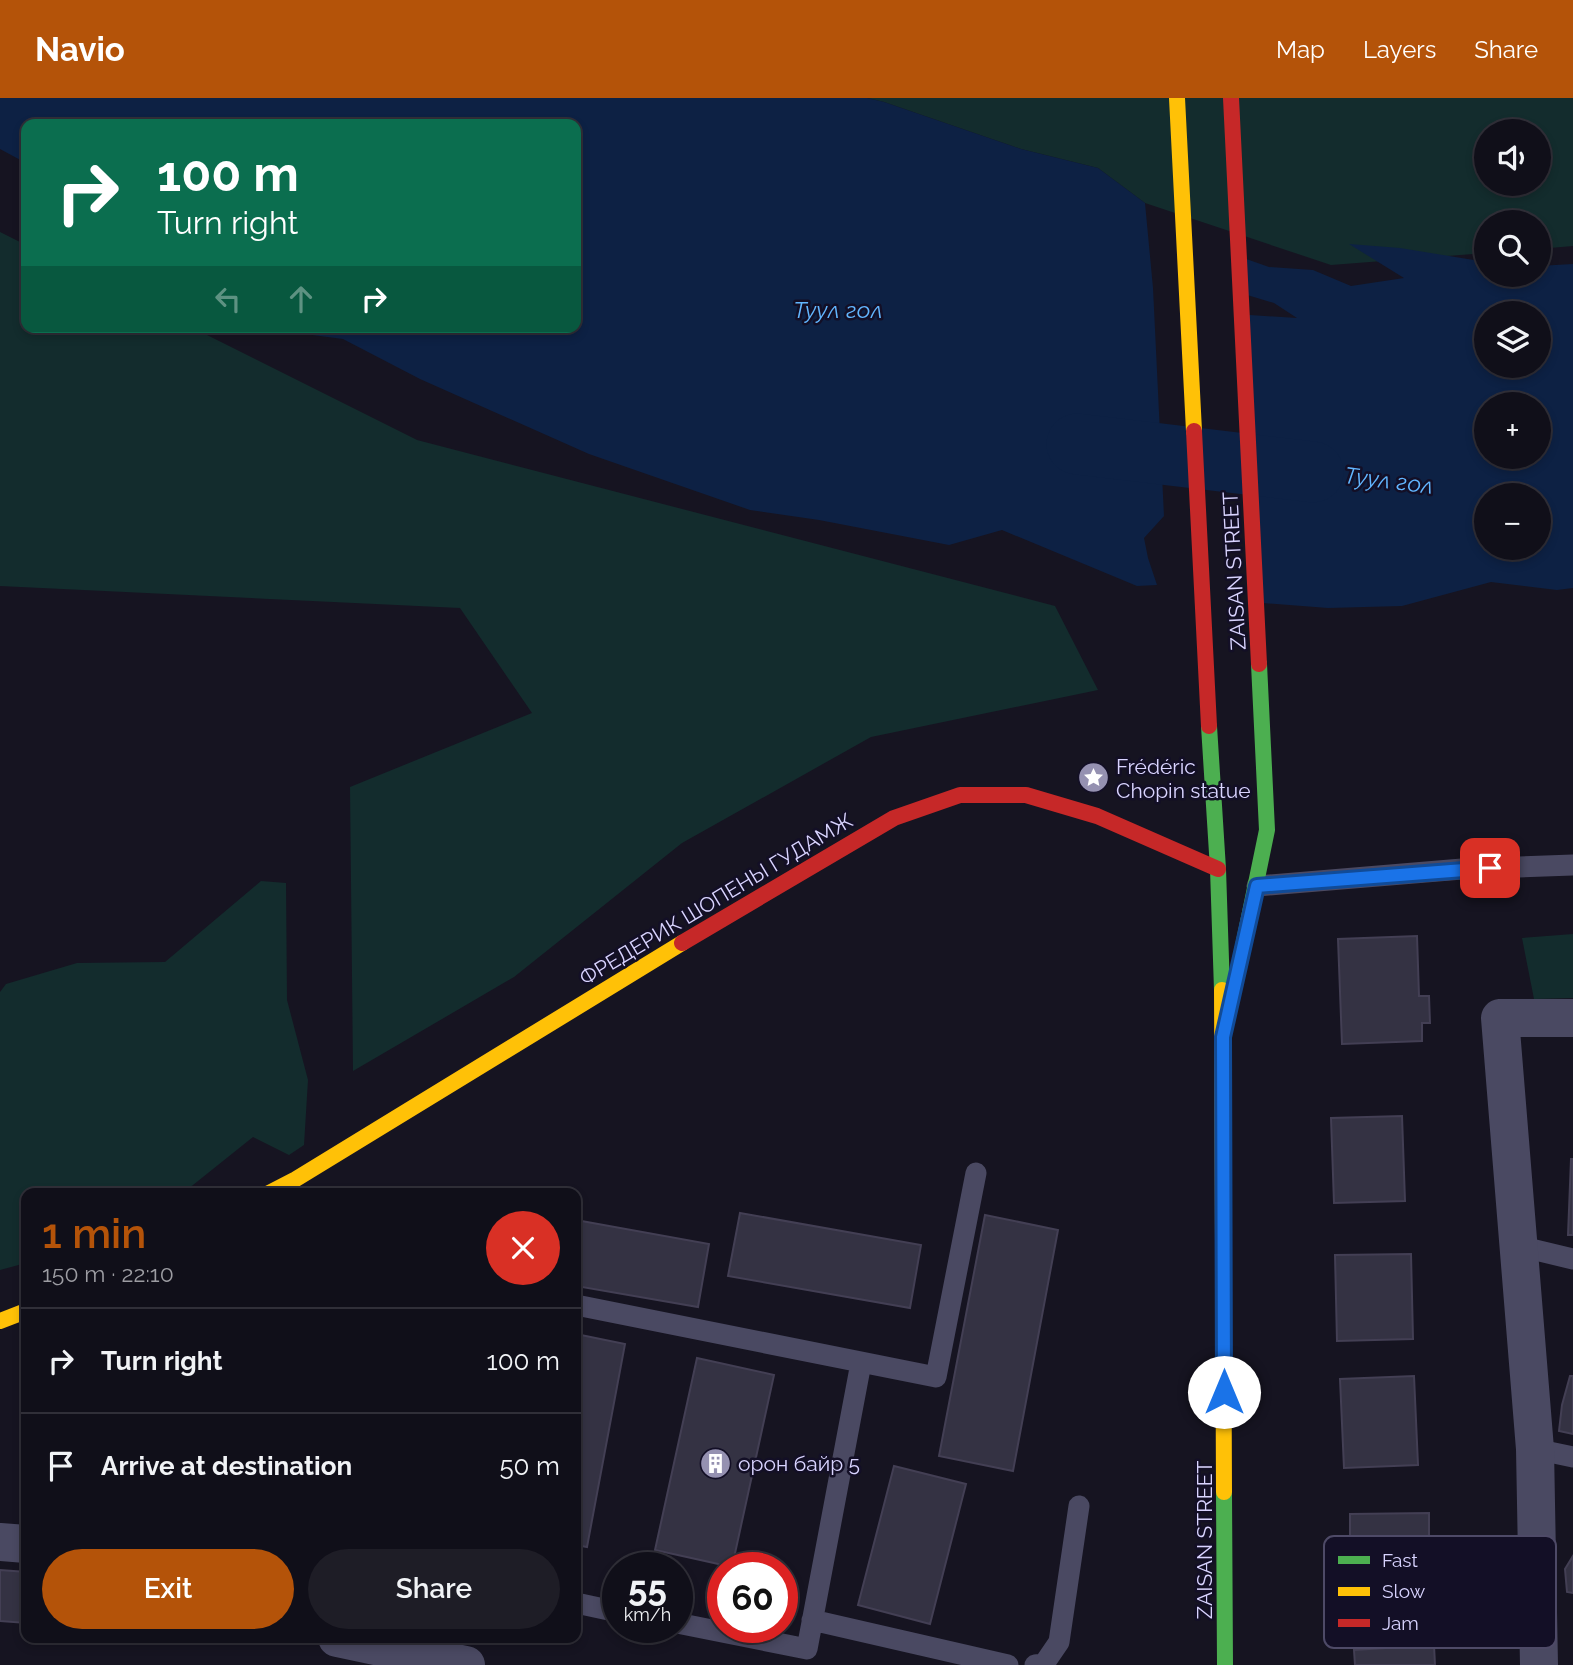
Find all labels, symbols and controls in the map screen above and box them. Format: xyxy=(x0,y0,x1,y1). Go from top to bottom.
text: Navio xyxy=(35,30,125,69)
text: Map xyxy=(1276,35,1325,64)
text: Layers xyxy=(1363,35,1436,64)
text: Share xyxy=(1474,35,1538,64)
map controls xyxy=(1474,119,1551,560)
button: sound xyxy=(1474,119,1551,196)
text: 100 m xyxy=(157,145,299,202)
icon: right xyxy=(42,147,133,238)
text: Turn right xyxy=(157,204,298,241)
button: search xyxy=(1474,210,1551,287)
icon: left xyxy=(209,280,247,318)
icon: ahead xyxy=(282,280,320,318)
icon: right xyxy=(355,280,393,318)
water label: Туул гол xyxy=(793,296,883,323)
button: layers xyxy=(1474,301,1551,378)
button: + xyxy=(1474,392,1551,469)
water label: Туул гол xyxy=(1343,461,1435,499)
button: − xyxy=(1474,483,1551,560)
street label: ZAISAN STREET xyxy=(1217,491,1251,651)
place label: Frédéric Chopin statue xyxy=(1116,754,1251,803)
place icon: Frédéric Chopin statue xyxy=(1076,761,1110,795)
street label: ФРЕДЕРИК ШОПЕНЫ ГУДАМЖ xyxy=(575,807,857,991)
pin xyxy=(1460,838,1520,898)
icon: arrive xyxy=(1471,849,1509,887)
text: 1 min xyxy=(42,1209,146,1258)
button: close xyxy=(486,1211,560,1285)
text: 150 m · 22:10 xyxy=(42,1260,174,1287)
icon: right xyxy=(42,1342,80,1380)
text: Turn right xyxy=(101,1346,222,1376)
text: 100 m xyxy=(487,1346,560,1376)
position arrow xyxy=(1187,1355,1261,1429)
building icon: орон байр 5 xyxy=(698,1446,732,1480)
icon: arrive xyxy=(42,1447,80,1485)
text: Arrive at destination xyxy=(101,1451,352,1481)
text: 50 m xyxy=(499,1451,560,1481)
place label: орон байр 5 xyxy=(738,1451,860,1476)
street label: ZAISAN STREET xyxy=(1192,1461,1217,1619)
legend xyxy=(1324,1536,1556,1648)
button: Exit xyxy=(42,1549,294,1629)
button: Share xyxy=(308,1549,560,1629)
text: Fast xyxy=(1382,1549,1418,1571)
speed limit sign: 60 xyxy=(707,1552,798,1643)
text: 55 xyxy=(628,1568,667,1609)
text: Slow xyxy=(1382,1580,1426,1602)
text: km/h xyxy=(624,1604,671,1625)
text: Jam xyxy=(1382,1612,1419,1634)

